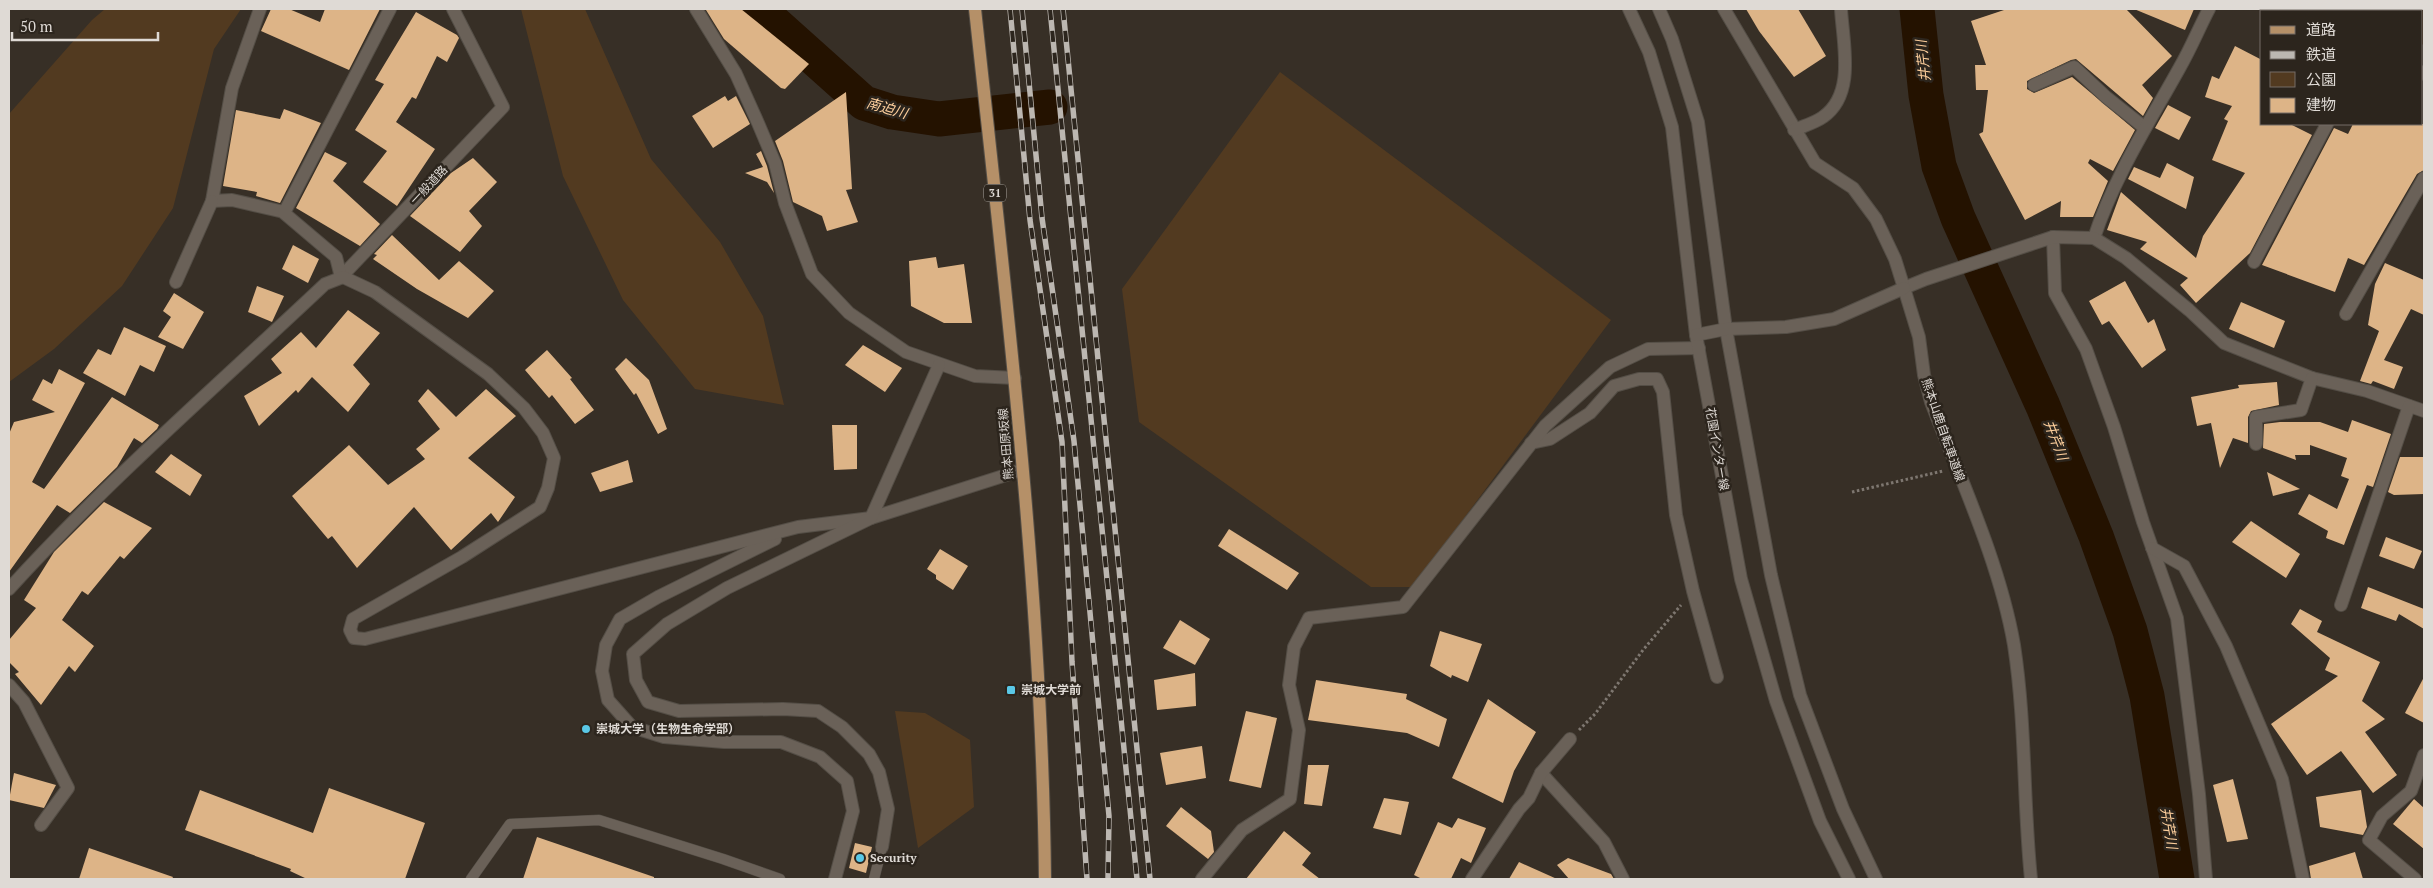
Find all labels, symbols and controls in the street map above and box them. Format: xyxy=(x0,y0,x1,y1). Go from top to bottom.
scale bar xyxy=(12,10,159,42)
legend xyxy=(2260,10,2423,125)
text: 50 m xyxy=(20,16,53,36)
text: 道路 xyxy=(2306,19,2336,39)
water label: 井芹川 xyxy=(1911,37,1934,83)
text: 鉄道 xyxy=(2306,44,2336,64)
text: 公園 xyxy=(2306,69,2336,89)
water label: 南迫川 xyxy=(864,93,912,123)
text: 建物 xyxy=(2306,94,2336,114)
street label: 一般道路 xyxy=(407,162,450,207)
road number: 31 xyxy=(984,184,1006,202)
street label: 熊本山鹿自転車道線 xyxy=(1919,376,1968,483)
street label: 花園インター線 xyxy=(1703,406,1732,492)
street label: 熊本田原坂線 xyxy=(995,408,1016,481)
water label: 井芹川 xyxy=(2040,417,2074,465)
place label: 崇城大学前 xyxy=(1021,682,1081,697)
marker: 崇城大学前 xyxy=(1005,684,1017,696)
place label: 崇城大学（生物生命学部） xyxy=(596,721,740,736)
marker: 崇城大学（生物生命学部） xyxy=(580,723,592,735)
water label: 井芹川 xyxy=(2157,806,2182,852)
place label: Security xyxy=(870,850,917,865)
marker: Security xyxy=(854,852,866,864)

